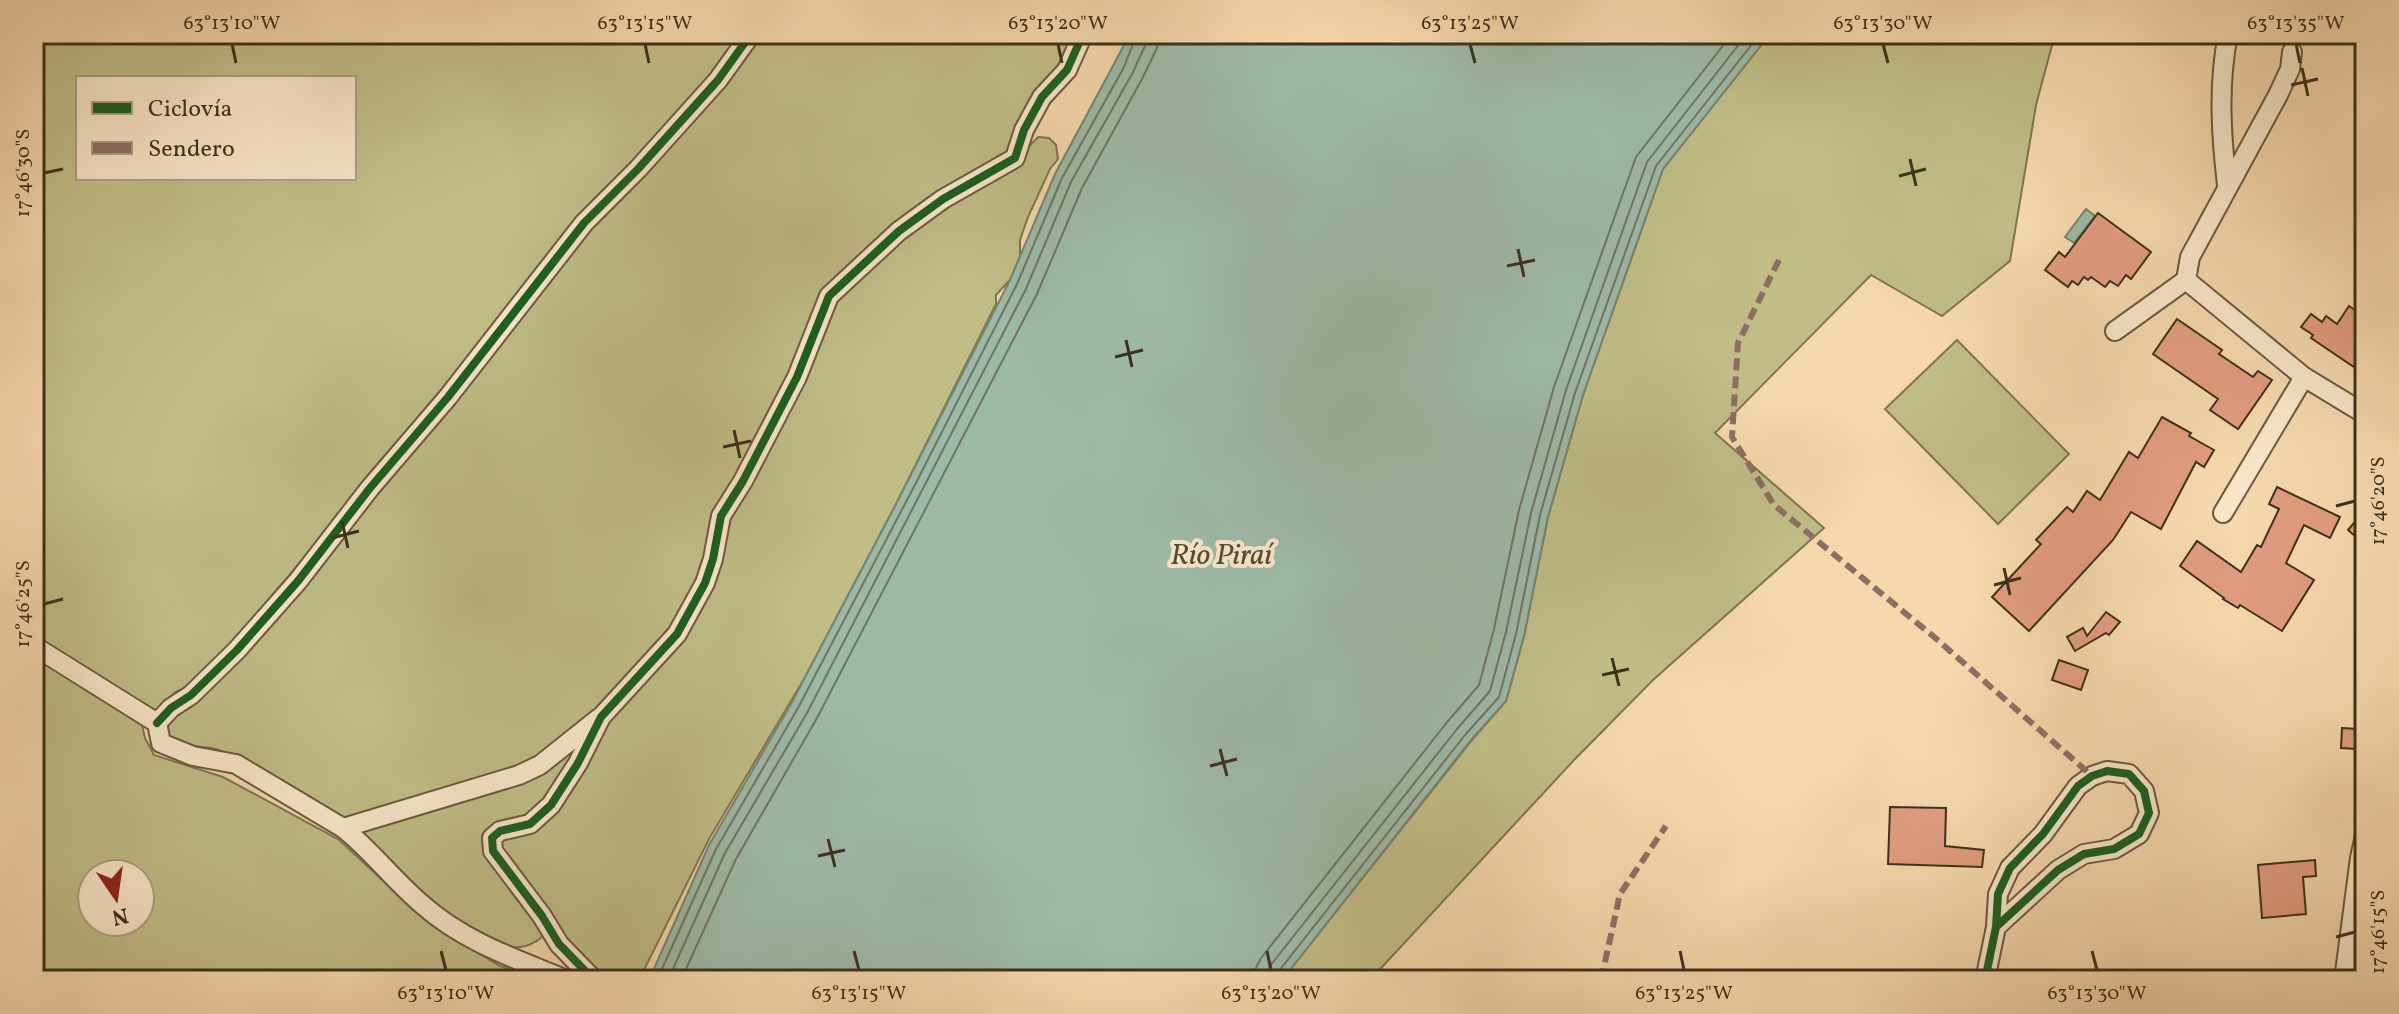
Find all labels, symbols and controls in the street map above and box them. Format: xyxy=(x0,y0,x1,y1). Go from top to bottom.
text: 63°13'10"W xyxy=(184,10,280,38)
text: 63°13'15"W xyxy=(598,10,692,38)
text: 63°13'20"W xyxy=(1008,10,1108,38)
text: 63°13'25"W xyxy=(1421,10,1519,38)
text: 63°13'30"W xyxy=(1834,10,1932,38)
text: 63°13'35"W xyxy=(2247,10,2345,38)
legend xyxy=(76,76,356,180)
text: Ciclovía xyxy=(148,93,233,127)
text: 17°46'30"S xyxy=(10,129,38,217)
text: Sendero xyxy=(148,133,235,167)
text: 17°46'20"S xyxy=(2365,456,2393,546)
water label: Río Piraí xyxy=(1170,535,1274,577)
text: 17°46'25"S xyxy=(10,560,38,648)
north arrow xyxy=(76,858,156,938)
text: 17°46'15"S xyxy=(2365,890,2393,974)
text: N xyxy=(109,898,131,932)
text: 63°13'10"W xyxy=(398,980,494,1008)
text: 63°13'15"W xyxy=(812,980,906,1008)
text: 63°13'20"W xyxy=(1221,980,1321,1008)
text: 63°13'25"W xyxy=(1635,980,1733,1008)
text: 63°13'30"W xyxy=(2048,980,2146,1008)

